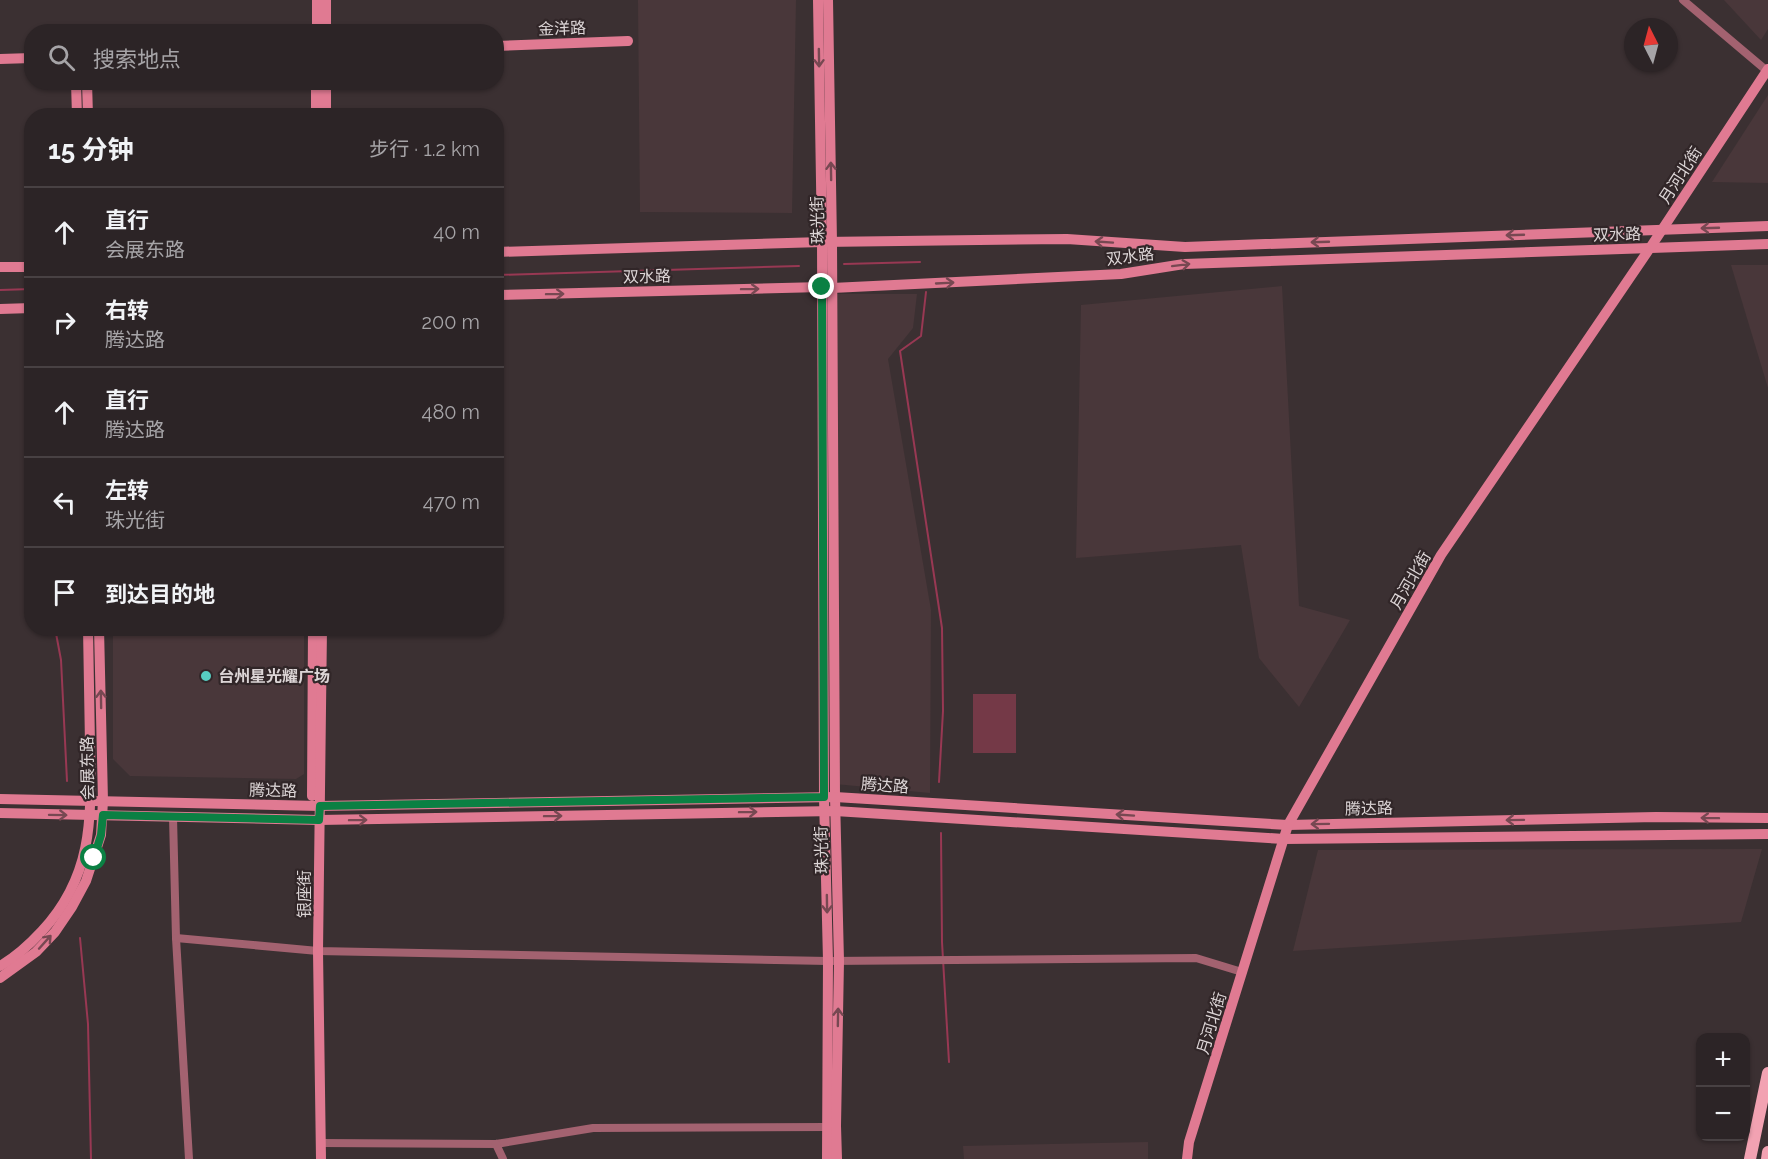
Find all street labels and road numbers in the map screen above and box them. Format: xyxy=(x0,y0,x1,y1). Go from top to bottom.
street label: 金洋路 xyxy=(538,18,586,39)
street label: 月河北街 xyxy=(1655,143,1706,207)
street label: 珠光街 xyxy=(808,196,827,244)
street label: 双水路 xyxy=(1593,224,1641,245)
street label: 双水路 xyxy=(1105,244,1155,269)
street label: 双水路 xyxy=(623,267,671,286)
street label: 月河北街 xyxy=(1386,548,1435,613)
street label: 会展东路 xyxy=(77,736,98,800)
street label: 腾达路 xyxy=(860,774,910,797)
street label: 腾达路 xyxy=(249,781,297,800)
street label: 腾达路 xyxy=(1345,799,1393,818)
street label: 珠光街 xyxy=(812,826,831,874)
street label: 银座街 xyxy=(295,870,314,918)
street label: 月河北街 xyxy=(1193,990,1230,1057)

